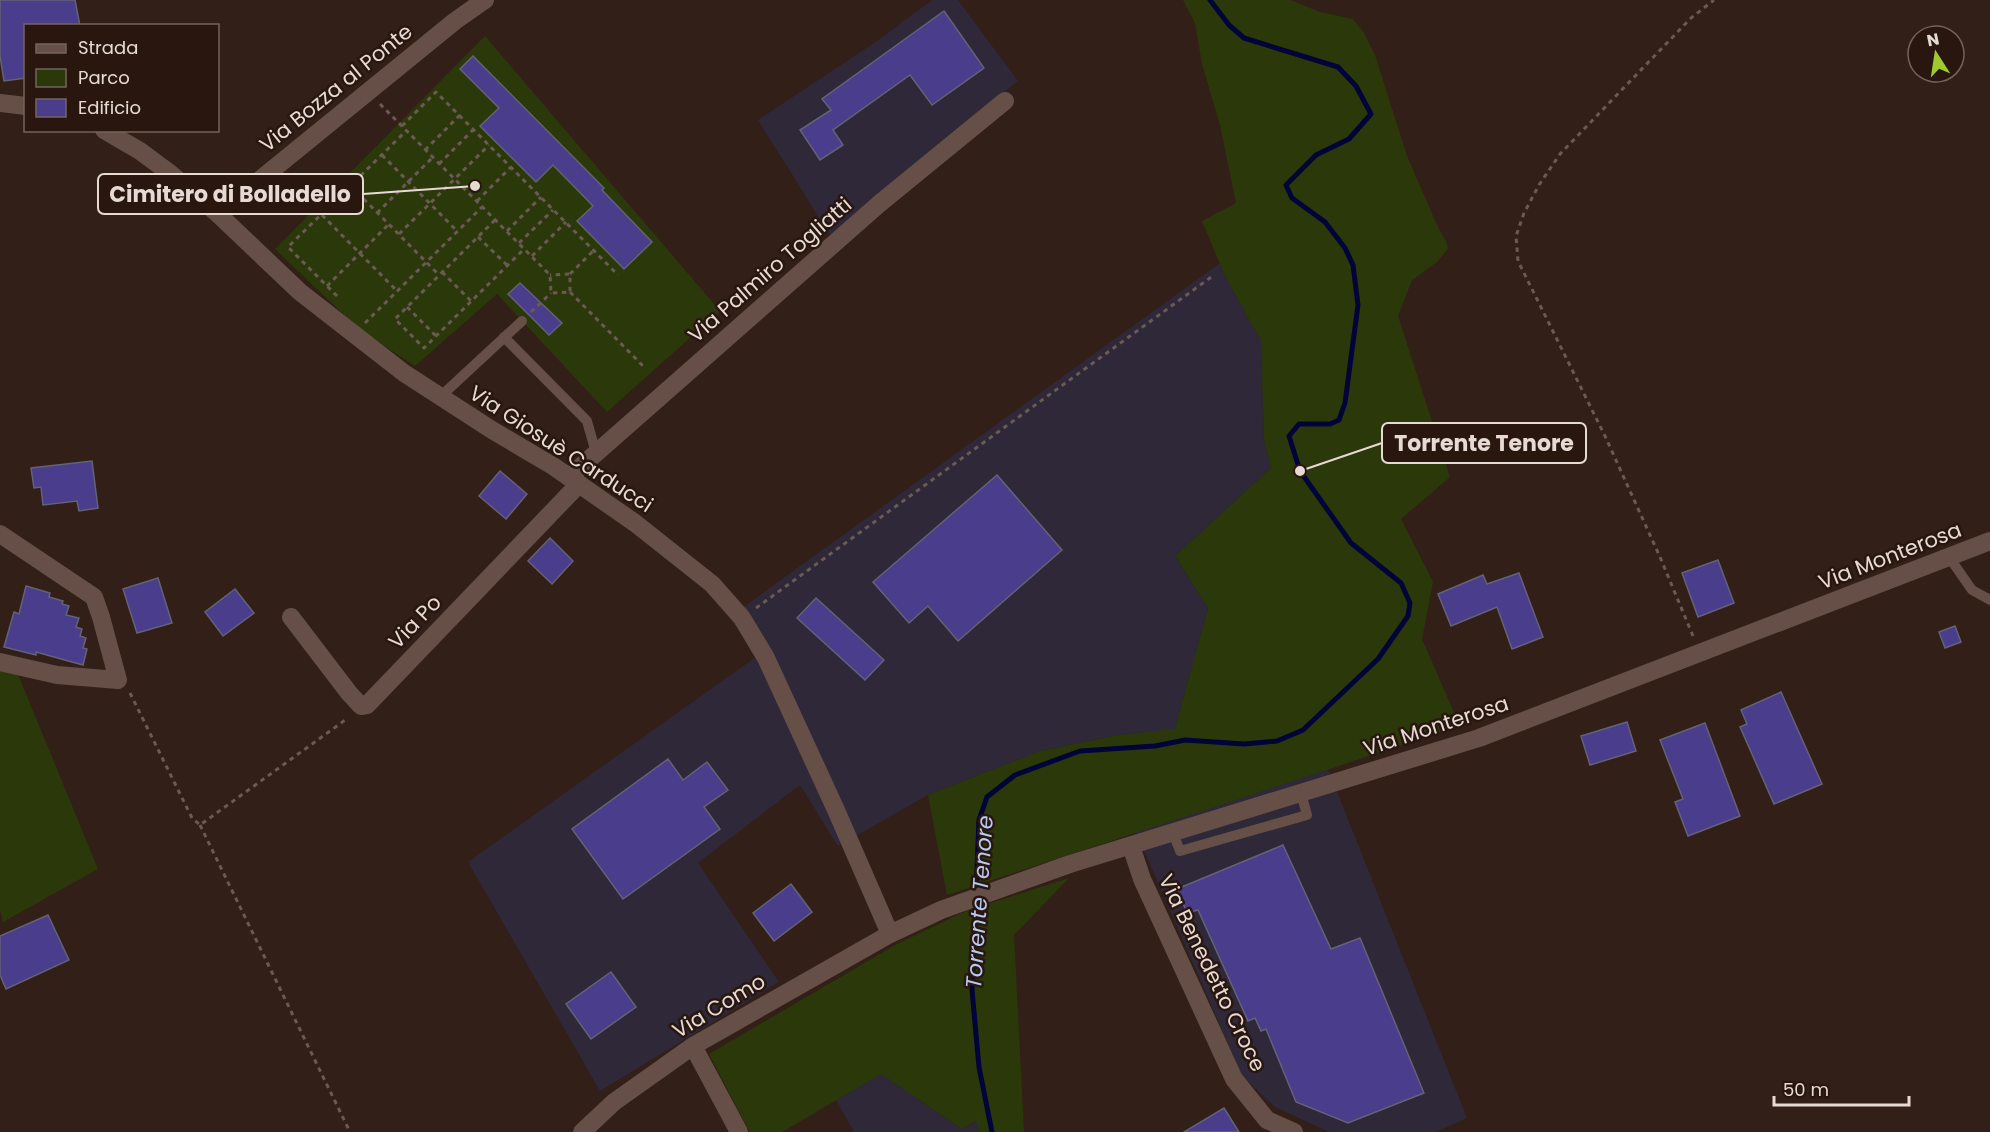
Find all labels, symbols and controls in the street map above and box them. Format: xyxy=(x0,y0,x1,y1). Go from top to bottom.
street label: Via Bozza al Ponte xyxy=(253,17,418,158)
legend xyxy=(24,24,219,132)
north arrow xyxy=(1906,24,1966,84)
text: N xyxy=(1925,27,1941,52)
text: Strada xyxy=(78,35,138,60)
text: Parco xyxy=(78,65,130,90)
text: Edificio xyxy=(78,95,141,120)
callout: Cimitero di Bolladello xyxy=(98,174,363,214)
text: Cimitero di Bolladello xyxy=(109,179,351,210)
street label: Via Palmiro Togliatti xyxy=(682,190,858,349)
street label: Via Giosuè Carducci xyxy=(464,378,659,519)
callout: Torrente Tenore xyxy=(1382,423,1586,463)
text: Torrente Tenore xyxy=(1394,428,1574,459)
street label: Via Monterosa xyxy=(1814,515,1966,596)
street label: Via Po xyxy=(382,588,448,655)
street label: Via Monterosa xyxy=(1359,688,1512,763)
water label: Torrente Tenore xyxy=(958,814,1001,990)
street label: Via Benedetto Croce xyxy=(1152,869,1273,1076)
street label: Via Como xyxy=(667,966,771,1045)
scale bar xyxy=(1774,1069,1909,1107)
text: 50 m xyxy=(1783,1077,1829,1102)

